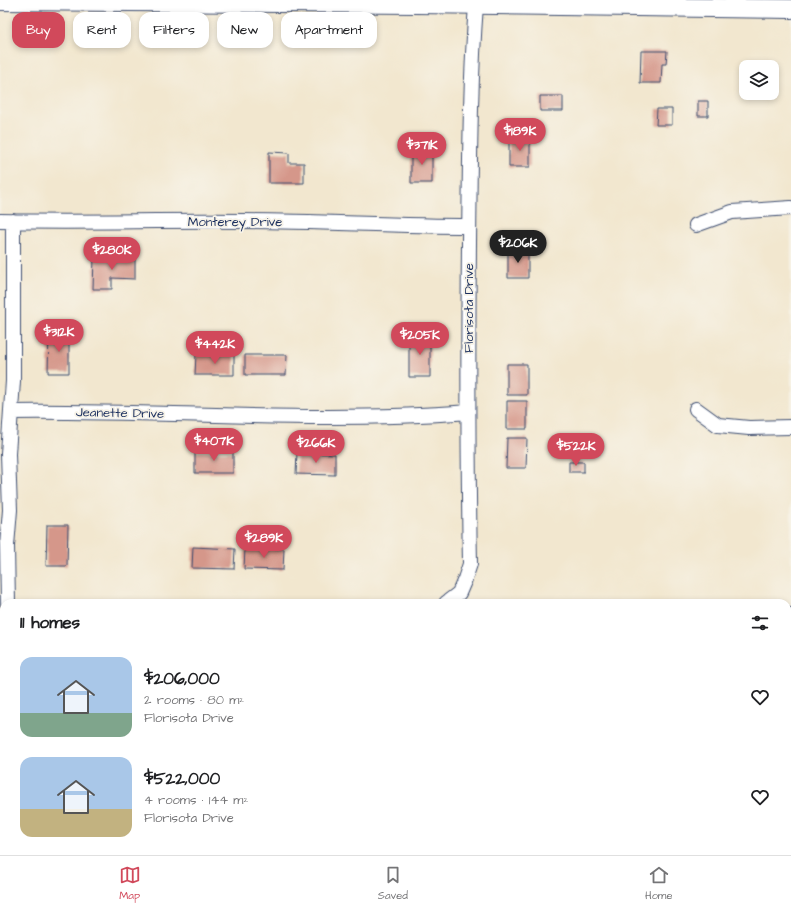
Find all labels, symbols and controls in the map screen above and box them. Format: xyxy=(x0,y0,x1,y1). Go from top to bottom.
chip: Buy xyxy=(12,12,65,48)
chip: Rent xyxy=(73,12,131,48)
chip: Filters xyxy=(139,12,209,48)
chip: New xyxy=(217,12,273,48)
chip: Apartment xyxy=(281,12,377,48)
map controls xyxy=(739,60,779,100)
button: layers xyxy=(739,60,779,100)
pin: $189K xyxy=(492,118,548,152)
text: $189K xyxy=(504,122,536,140)
pin: $371K xyxy=(394,132,450,166)
text: $371K xyxy=(406,136,438,154)
street label: Monterey Drive xyxy=(188,213,282,232)
pin: $206K xyxy=(490,230,546,264)
text: $206K xyxy=(499,234,537,252)
pin: $280K xyxy=(84,237,140,271)
text: $280K xyxy=(92,241,132,259)
street label: Florisota Drive xyxy=(460,263,478,353)
pin: $312K xyxy=(31,319,87,353)
pin: $205K xyxy=(392,322,448,356)
text: $312K xyxy=(44,323,74,341)
text: $205K xyxy=(400,326,440,344)
pin: $442K xyxy=(187,331,243,365)
text: $442K xyxy=(195,335,235,353)
street label: Jeanette Drive xyxy=(76,403,164,423)
pin: $407K xyxy=(186,428,242,462)
pin: $266K xyxy=(288,430,344,464)
text: $407K xyxy=(194,432,234,450)
pin: $522K xyxy=(548,433,604,467)
text: $266K xyxy=(297,434,335,452)
text: $522K xyxy=(556,437,596,455)
pin: $289K xyxy=(236,525,292,559)
text: $289K xyxy=(245,529,283,547)
text: 11 homes xyxy=(20,611,80,635)
icon: filters xyxy=(749,612,771,634)
text: $206,000 xyxy=(144,667,220,691)
icon: home xyxy=(52,673,100,721)
icon: heart xyxy=(749,686,771,708)
text: 2 rooms · 80 m² xyxy=(144,691,244,709)
text: Florisota Drive xyxy=(144,709,234,727)
text: $522,000 xyxy=(144,767,220,791)
icon: home xyxy=(52,773,100,821)
icon: heart xyxy=(749,786,771,808)
text: 4 rooms · 144 m² xyxy=(144,791,248,809)
text: Florisota Drive xyxy=(144,809,234,827)
tab: Map xyxy=(119,864,141,903)
tab: Saved xyxy=(378,864,408,903)
tab: Home xyxy=(645,864,672,903)

